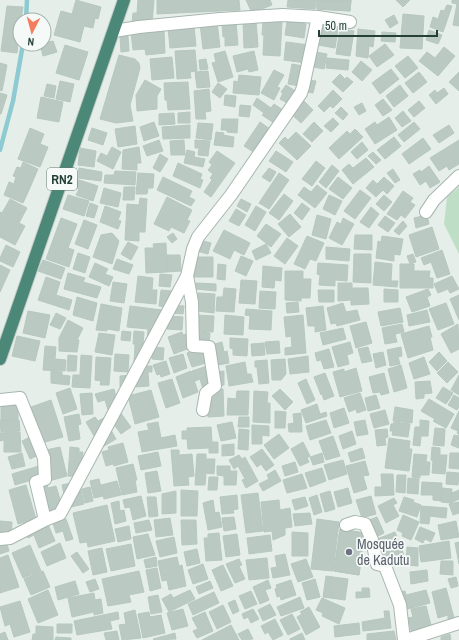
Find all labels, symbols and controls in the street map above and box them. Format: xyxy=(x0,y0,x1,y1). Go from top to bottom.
north arrow xyxy=(12,12,52,52)
scale bar xyxy=(319,12,437,38)
text: 50 m xyxy=(325,18,347,34)
text: N xyxy=(27,35,35,49)
road number: RN2 xyxy=(47,168,77,190)
place label: Mosquée de Kadutu xyxy=(357,535,409,569)
marker: Mosquée de Kadutu xyxy=(344,547,354,557)

